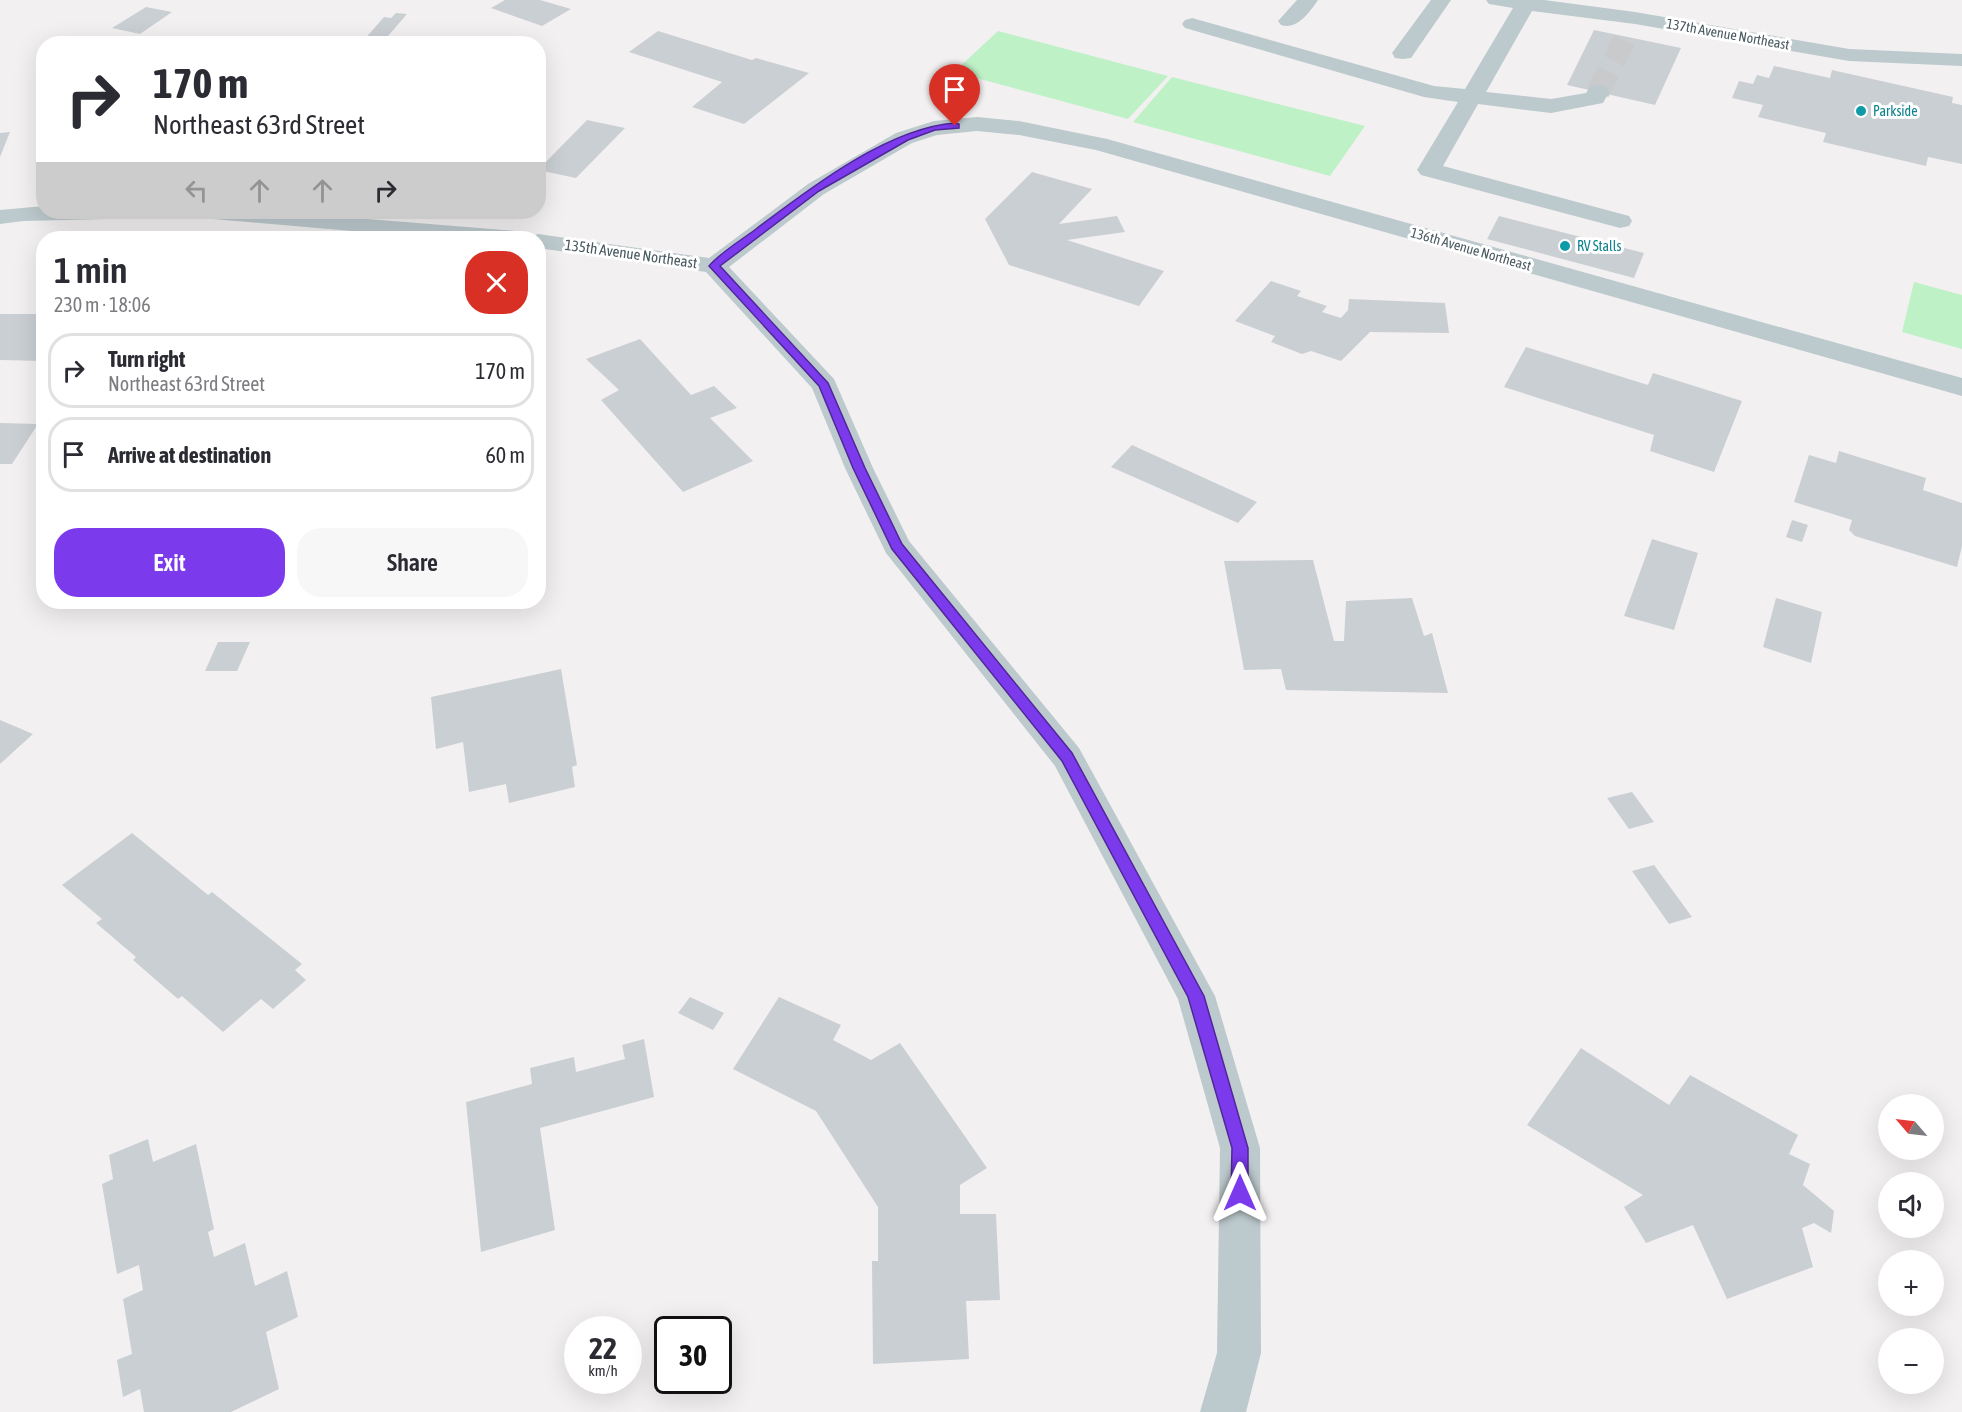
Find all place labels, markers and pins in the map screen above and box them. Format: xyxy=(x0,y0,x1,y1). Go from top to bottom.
pin xyxy=(929,64,980,126)
place label: Parkside xyxy=(1873,103,1918,119)
marker: Parkside xyxy=(1854,104,1868,118)
place label: RV Stalls xyxy=(1577,238,1621,254)
marker: RV Stalls xyxy=(1558,239,1572,253)

